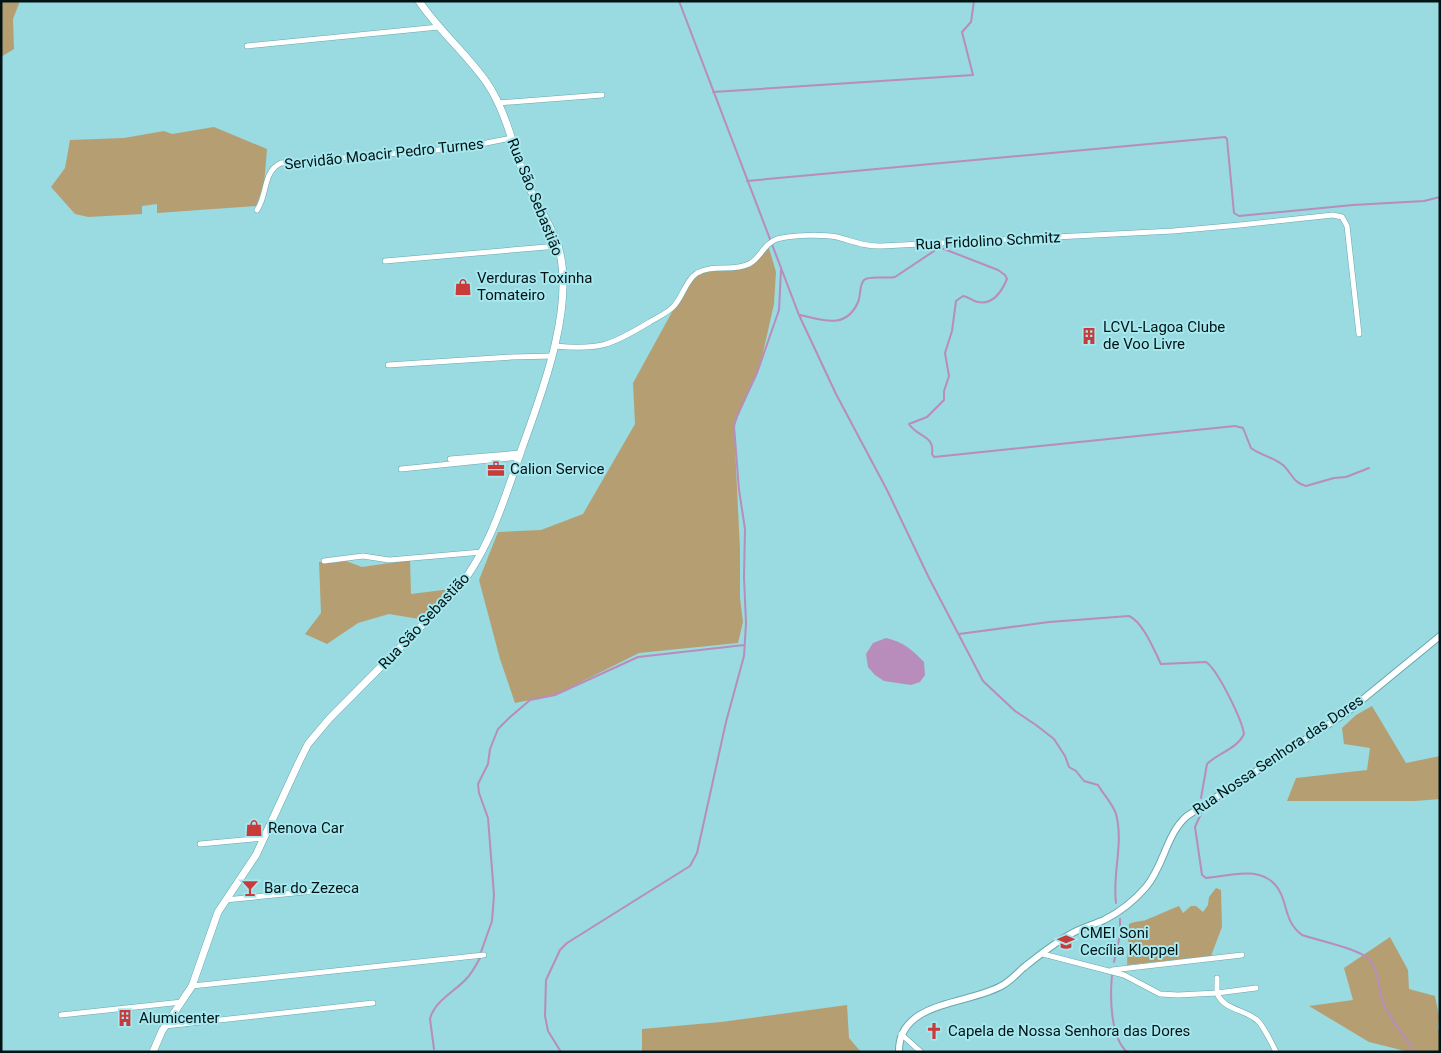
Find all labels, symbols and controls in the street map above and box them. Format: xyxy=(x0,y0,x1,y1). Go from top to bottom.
street label: Servidão Moacir Pedro Turnes xyxy=(283,135,485,173)
street label: Rua São Sebastião xyxy=(503,136,567,258)
street label: Rua Fridolino Schmitz xyxy=(915,228,1061,254)
place label: Verduras Toxinha Tomateiro xyxy=(477,269,592,304)
shop icon: Verduras Toxinha Tomateiro xyxy=(453,277,473,297)
place label: LCVL-Lagoa Clube de Voo Livre xyxy=(1103,318,1225,353)
building icon: LCVL-Lagoa Clube de Voo Livre xyxy=(1079,326,1099,346)
office icon: Calion Service xyxy=(486,459,506,479)
place label: Calion Service xyxy=(510,460,605,478)
street label: Rua São Sebastião xyxy=(375,569,473,673)
street label: Rua Nossa Senhora das Dores xyxy=(1189,691,1367,819)
shop icon: Renova Car xyxy=(244,818,264,838)
place label: Renova Car xyxy=(268,819,344,837)
bar icon: Bar do Zezeca xyxy=(240,878,260,898)
place label: Bar do Zezeca xyxy=(264,879,359,897)
place label: CMEI Soni Cecília Kloppel xyxy=(1080,924,1179,959)
school or university icon: CMEI Soni Cecília Kloppel xyxy=(1056,932,1076,952)
building icon: Alumicenter xyxy=(115,1008,135,1028)
place label: Alumicenter xyxy=(139,1009,220,1027)
church icon: Capela de Nossa Senhora das Dores xyxy=(924,1021,944,1041)
place label: Capela de Nossa Senhora das Dores xyxy=(948,1022,1190,1040)

